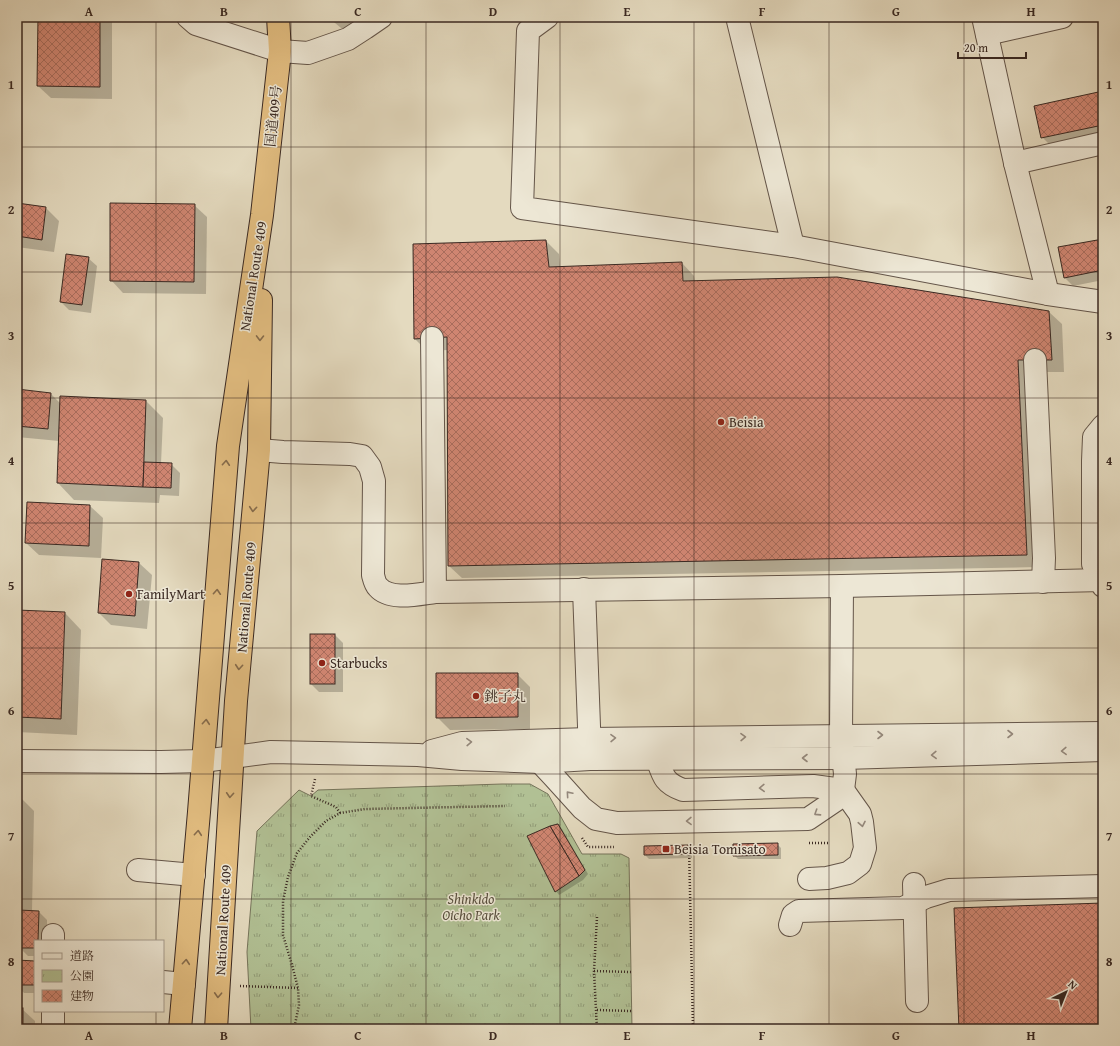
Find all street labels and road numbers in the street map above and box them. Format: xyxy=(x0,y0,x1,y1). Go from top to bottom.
street label: 国道409号 xyxy=(260,84,286,148)
street label: National Route 409 xyxy=(234,219,272,332)
street label: National Route 409 xyxy=(231,541,261,653)
street label: National Route 409 xyxy=(210,864,236,976)

